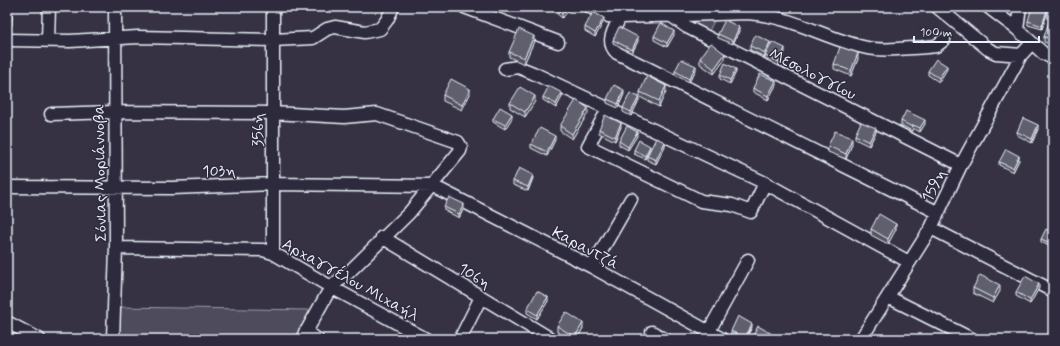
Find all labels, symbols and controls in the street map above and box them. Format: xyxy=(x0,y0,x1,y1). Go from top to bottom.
scale bar xyxy=(914,18,1039,44)
text: 100 m xyxy=(920,25,952,41)
street label: Μεσολογγίου xyxy=(765,43,859,105)
street label: Σόνιας Μοριάννοβα xyxy=(89,104,112,242)
street label: 356η xyxy=(248,113,269,147)
street label: 103η xyxy=(202,160,236,183)
street label: 159η xyxy=(917,166,952,206)
street label: Καραντζά xyxy=(548,222,622,275)
street label: Αρχαγγέλου Μιχαήλ xyxy=(278,233,423,327)
street label: 106η xyxy=(454,258,494,294)

